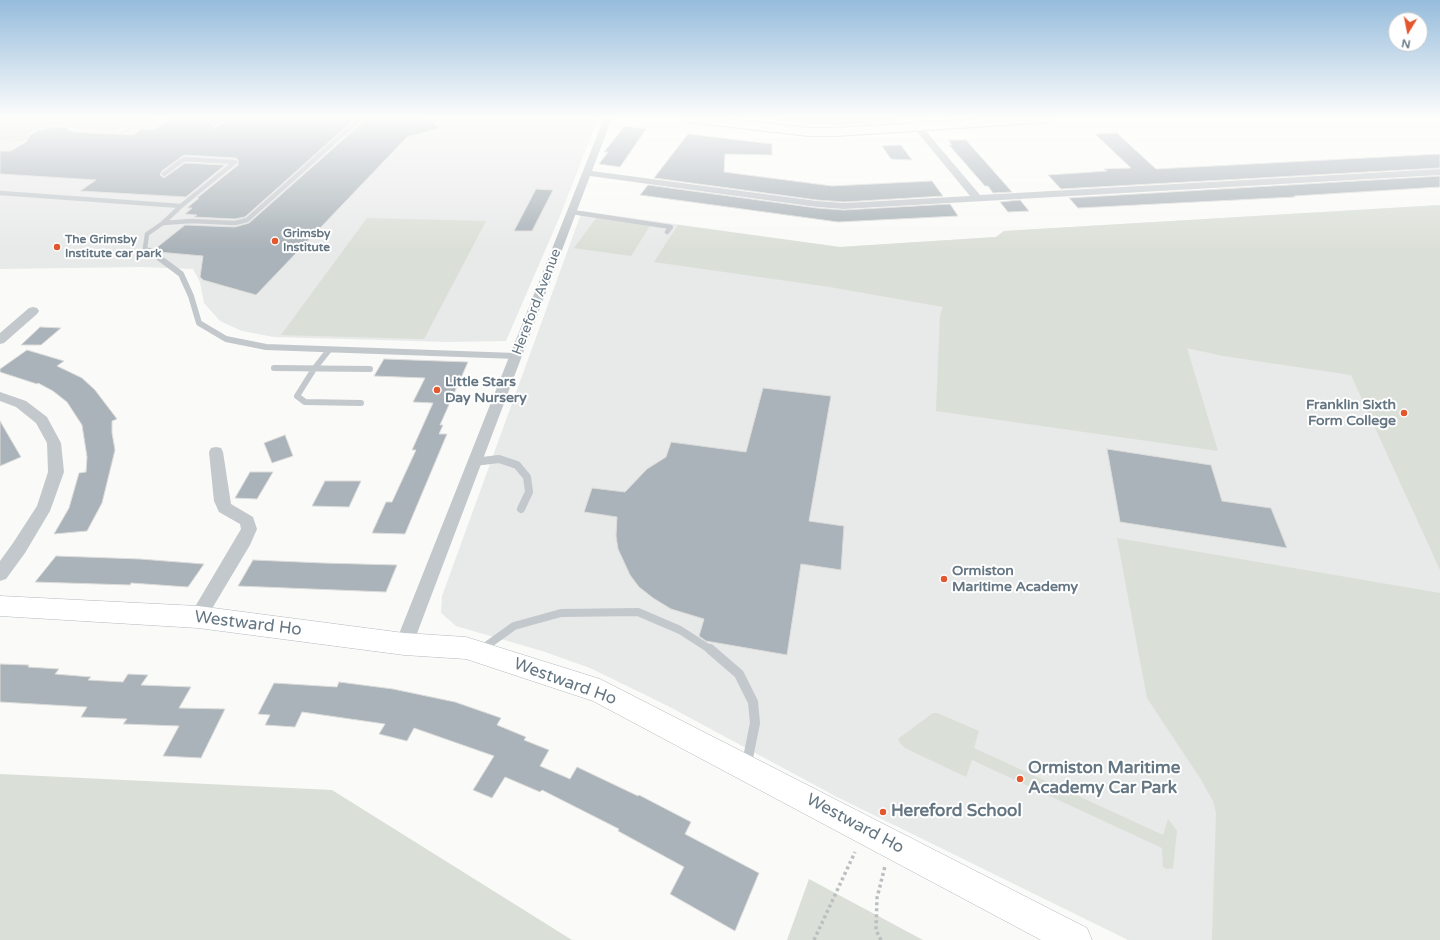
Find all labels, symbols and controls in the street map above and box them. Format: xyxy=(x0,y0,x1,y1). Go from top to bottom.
north arrow xyxy=(1388,12,1428,52)
text: N xyxy=(1401,36,1411,50)
place label: Grimsby Institute xyxy=(283,227,330,255)
place label: The Grimsby Institute car park xyxy=(65,233,162,261)
marker: Grimsby Institute xyxy=(270,236,280,246)
marker: The Grimsby Institute car park xyxy=(52,242,62,252)
street label: Hereford Avenue xyxy=(509,246,565,358)
place label: Little Stars Day Nursery xyxy=(445,374,527,406)
marker: Little Stars Day Nursery xyxy=(432,385,442,395)
place label: Franklin Sixth Form College xyxy=(1306,397,1396,430)
marker: Franklin Sixth Form College xyxy=(1399,408,1409,418)
place label: Ormiston Maritime Academy xyxy=(952,563,1078,596)
marker: Ormiston Maritime Academy xyxy=(939,574,949,584)
street label: Westward Ho xyxy=(193,607,303,641)
street label: Westward Ho xyxy=(511,654,619,710)
place label: Ormiston Maritime Academy Car Park xyxy=(1028,759,1180,799)
marker: Ormiston Maritime Academy Car Park xyxy=(1015,774,1025,784)
street label: Westward Ho xyxy=(803,790,907,858)
place label: Hereford School xyxy=(891,802,1022,822)
marker: Hereford School xyxy=(878,807,888,817)

